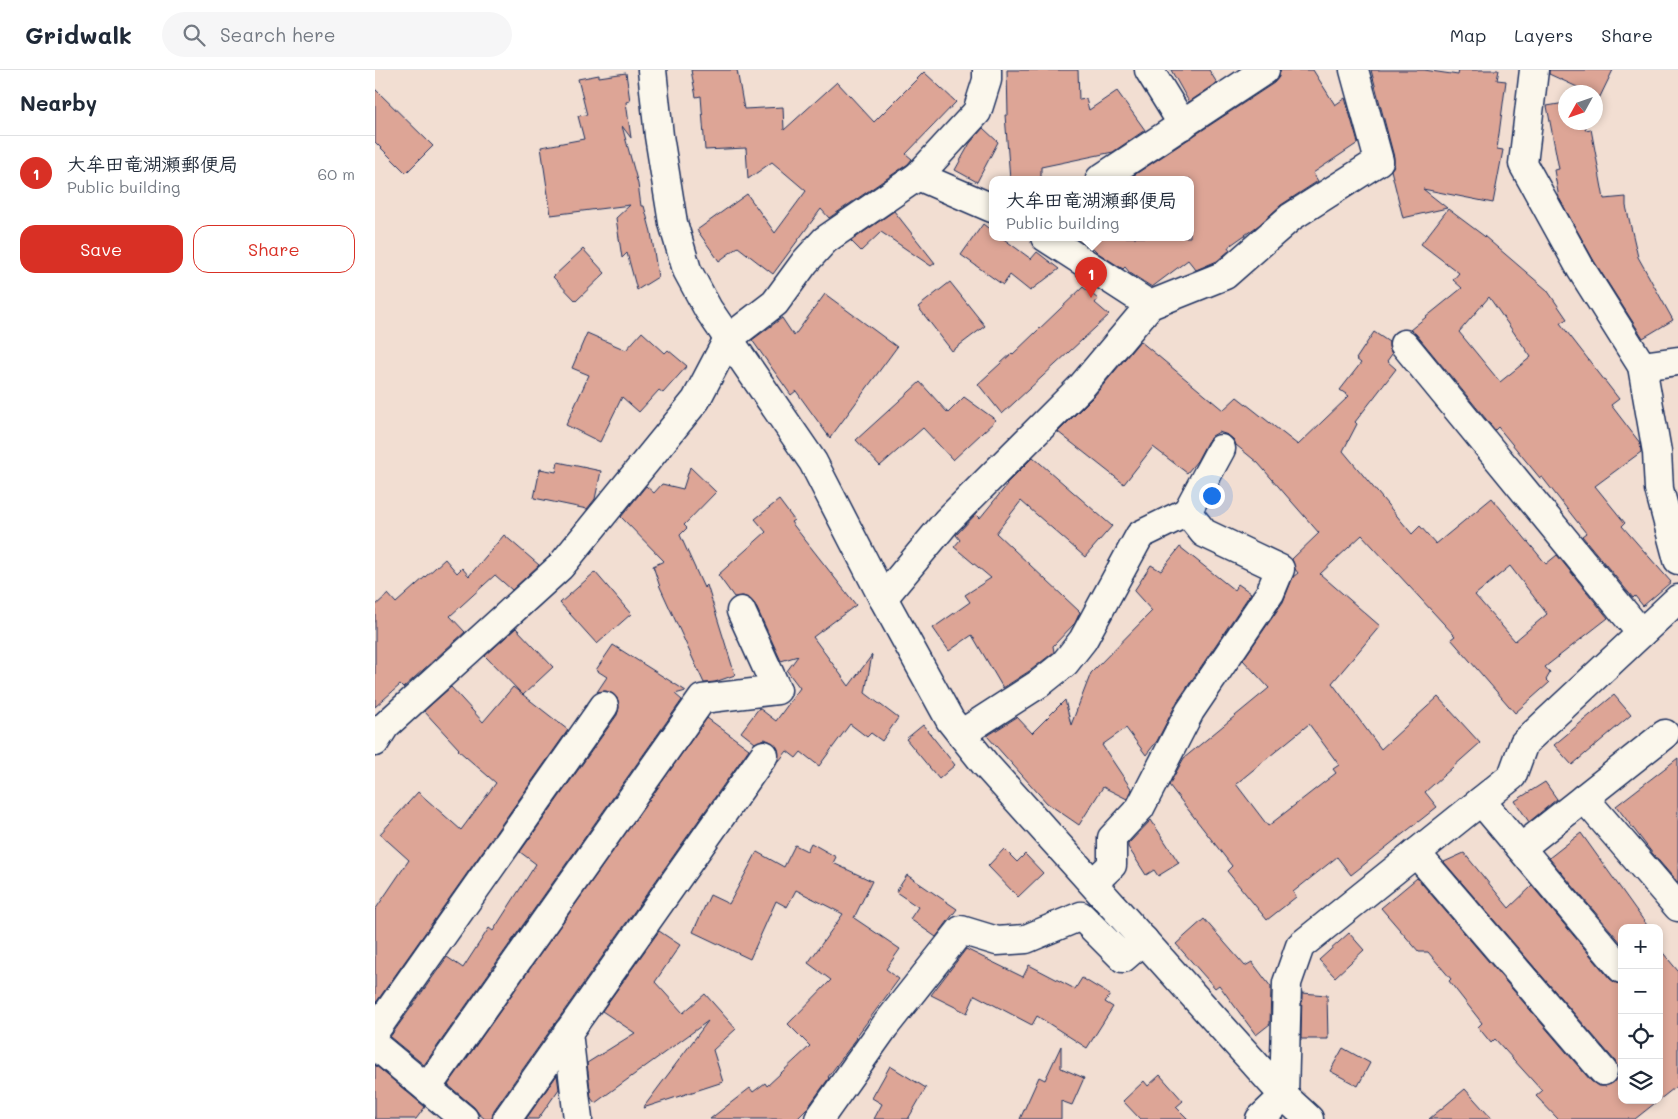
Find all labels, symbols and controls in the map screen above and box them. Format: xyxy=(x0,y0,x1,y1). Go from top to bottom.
search box xyxy=(162,12,512,57)
text: Gridwalk xyxy=(25,19,132,50)
icon: search xyxy=(180,21,208,49)
text: Search here xyxy=(220,22,336,47)
text: Map xyxy=(1450,23,1486,47)
text: Layers xyxy=(1514,23,1573,47)
text: Share xyxy=(1601,23,1653,47)
north arrow xyxy=(1558,85,1603,130)
text: Nearby xyxy=(20,89,97,116)
text: 大牟田竜湖瀬郵便局 xyxy=(67,151,238,176)
text: 1 xyxy=(32,163,40,184)
text: 60 m xyxy=(318,163,355,184)
text: Public building xyxy=(67,176,180,197)
popup xyxy=(989,176,1194,241)
text: 大牟田竜湖瀬郵便局 xyxy=(1006,187,1177,212)
text: Public building xyxy=(1006,212,1119,233)
button: Save xyxy=(20,225,183,273)
button: Share xyxy=(193,225,355,273)
pin: 1 xyxy=(1075,257,1107,298)
your location xyxy=(1199,483,1225,509)
map controls xyxy=(1618,924,1663,1104)
button: + xyxy=(1618,924,1663,969)
button: − xyxy=(1618,969,1663,1014)
button: locate xyxy=(1618,1014,1663,1059)
button: layers xyxy=(1618,1059,1663,1104)

